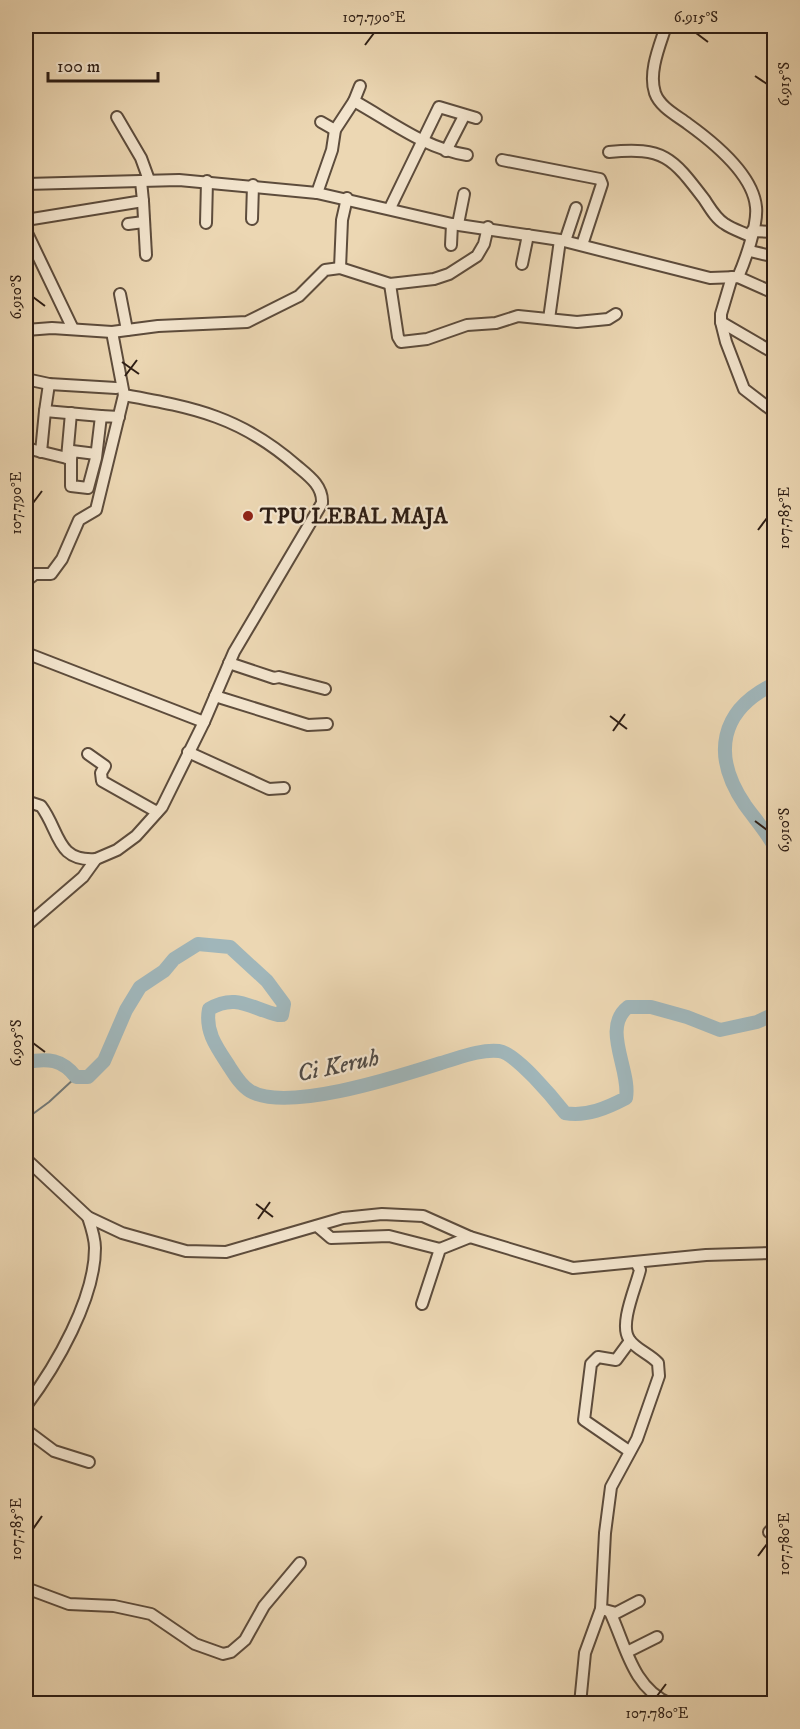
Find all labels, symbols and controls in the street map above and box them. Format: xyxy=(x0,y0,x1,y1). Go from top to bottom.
text: 107.790°E xyxy=(343,8,406,27)
text: 6.915°S xyxy=(674,8,718,27)
scale bar xyxy=(48,45,158,83)
text: 100 m xyxy=(57,56,100,78)
text: 6.915°S xyxy=(775,62,794,106)
text: 6.910°S xyxy=(7,274,26,319)
text: 107.790°E xyxy=(7,471,26,534)
text: 107.785°E xyxy=(775,486,794,549)
place label: TPU LEBAL MAJA xyxy=(259,503,448,530)
marker: TPU LEBAL MAJA xyxy=(241,509,255,523)
text: 6.910°S xyxy=(775,807,794,852)
text: 6.905°S xyxy=(7,1019,26,1067)
water label: Ci Keruh xyxy=(294,1043,382,1089)
text: 107.785°E xyxy=(7,1497,26,1560)
text: 107.780°E xyxy=(775,1512,794,1575)
text: 107.780°E xyxy=(626,1704,689,1723)

